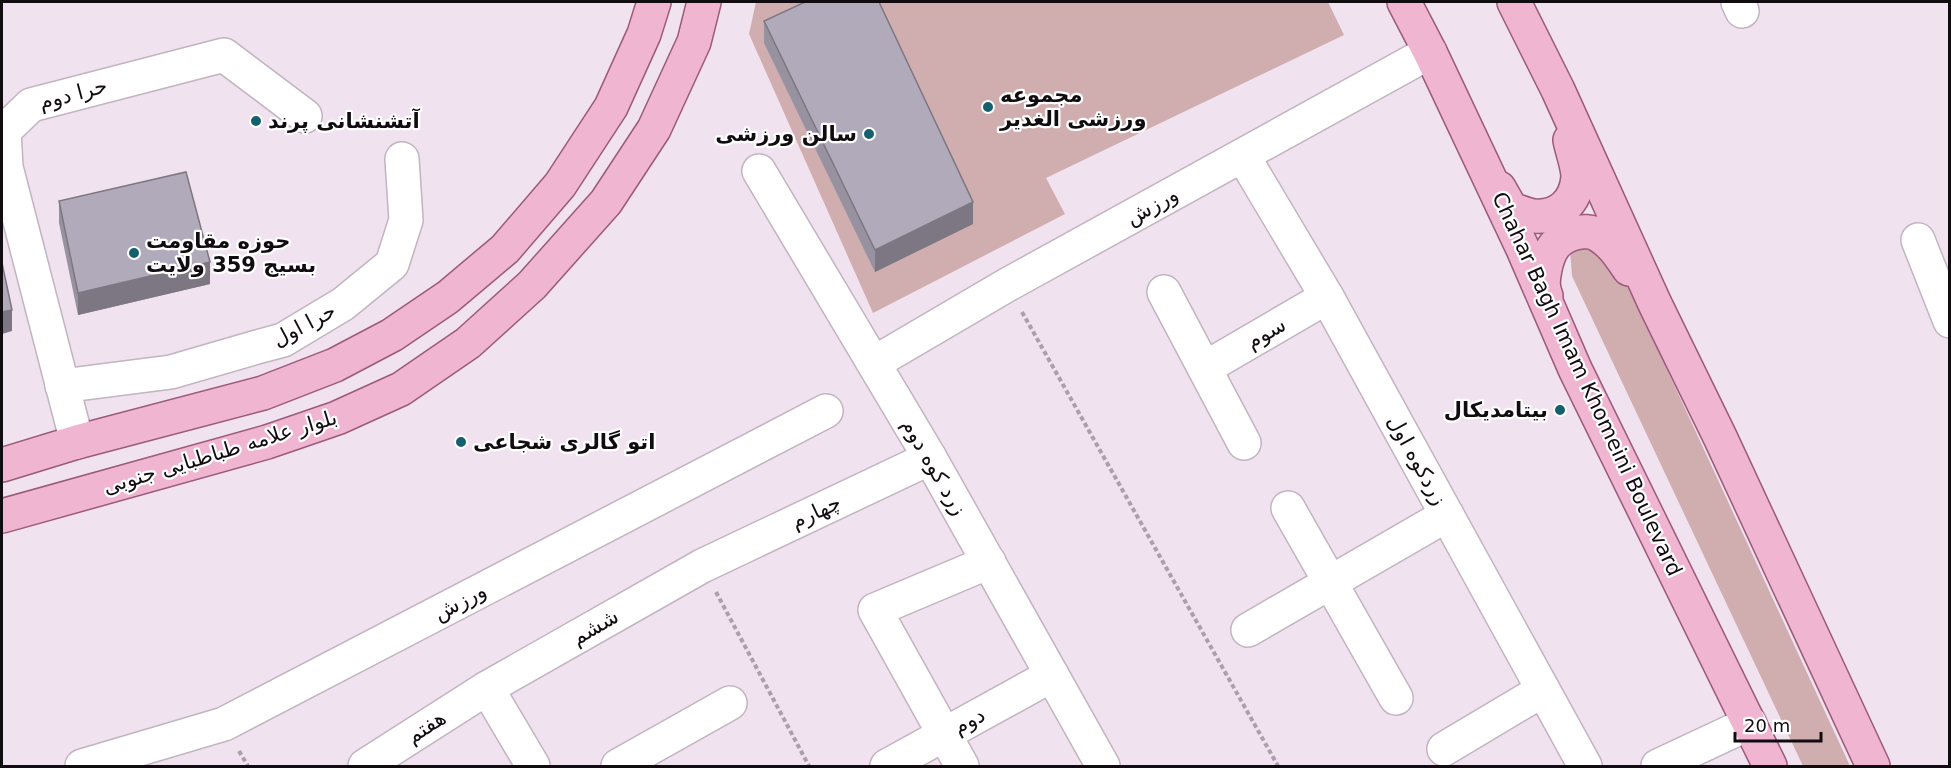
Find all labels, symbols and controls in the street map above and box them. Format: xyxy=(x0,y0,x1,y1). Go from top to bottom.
street label: حرا دوم xyxy=(36,73,110,115)
place label: مجموعه ورزشی الغدیر xyxy=(999,83,1146,131)
marker: مجموعه ورزشی الغدیر xyxy=(981,100,995,114)
place label: آتشنشانی پرند xyxy=(268,108,420,133)
marker: آتشنشانی پرند xyxy=(249,114,263,128)
place label: سالن ورزشی xyxy=(715,122,857,146)
marker: سالن ورزشی xyxy=(862,127,876,141)
street label: ورزش xyxy=(1122,182,1182,230)
street label: Chahar Bagh Imam Khomeini Boulevard xyxy=(1487,188,1687,580)
place label: حوزه مقاومت بسیج 359 ولایت xyxy=(146,229,316,277)
marker: حوزه مقاومت بسیج 359 ولایت xyxy=(127,246,141,260)
street label: حرا اول xyxy=(268,298,340,352)
street label: سوم xyxy=(1242,312,1290,354)
place label: بیتامدیکال xyxy=(1444,398,1548,422)
marker: بیتامدیکال xyxy=(1553,403,1567,417)
street label: بلوار علامه طباطبایی جنوبی xyxy=(100,405,340,499)
street label: زردکوه اول xyxy=(1382,411,1452,509)
street label: زرد کوه دوم xyxy=(897,415,971,519)
place label: اتو گالری شجاعی xyxy=(473,429,655,454)
marker: اتو گالری شجاعی xyxy=(454,435,468,449)
street label: چهارم xyxy=(787,490,845,534)
street label: ورزش xyxy=(430,578,490,626)
street label: ششم xyxy=(567,604,623,651)
street label: دوم xyxy=(949,703,989,739)
street label: هفتم xyxy=(402,705,451,749)
scale bar xyxy=(1735,705,1820,743)
text: 20 m xyxy=(1744,715,1790,736)

